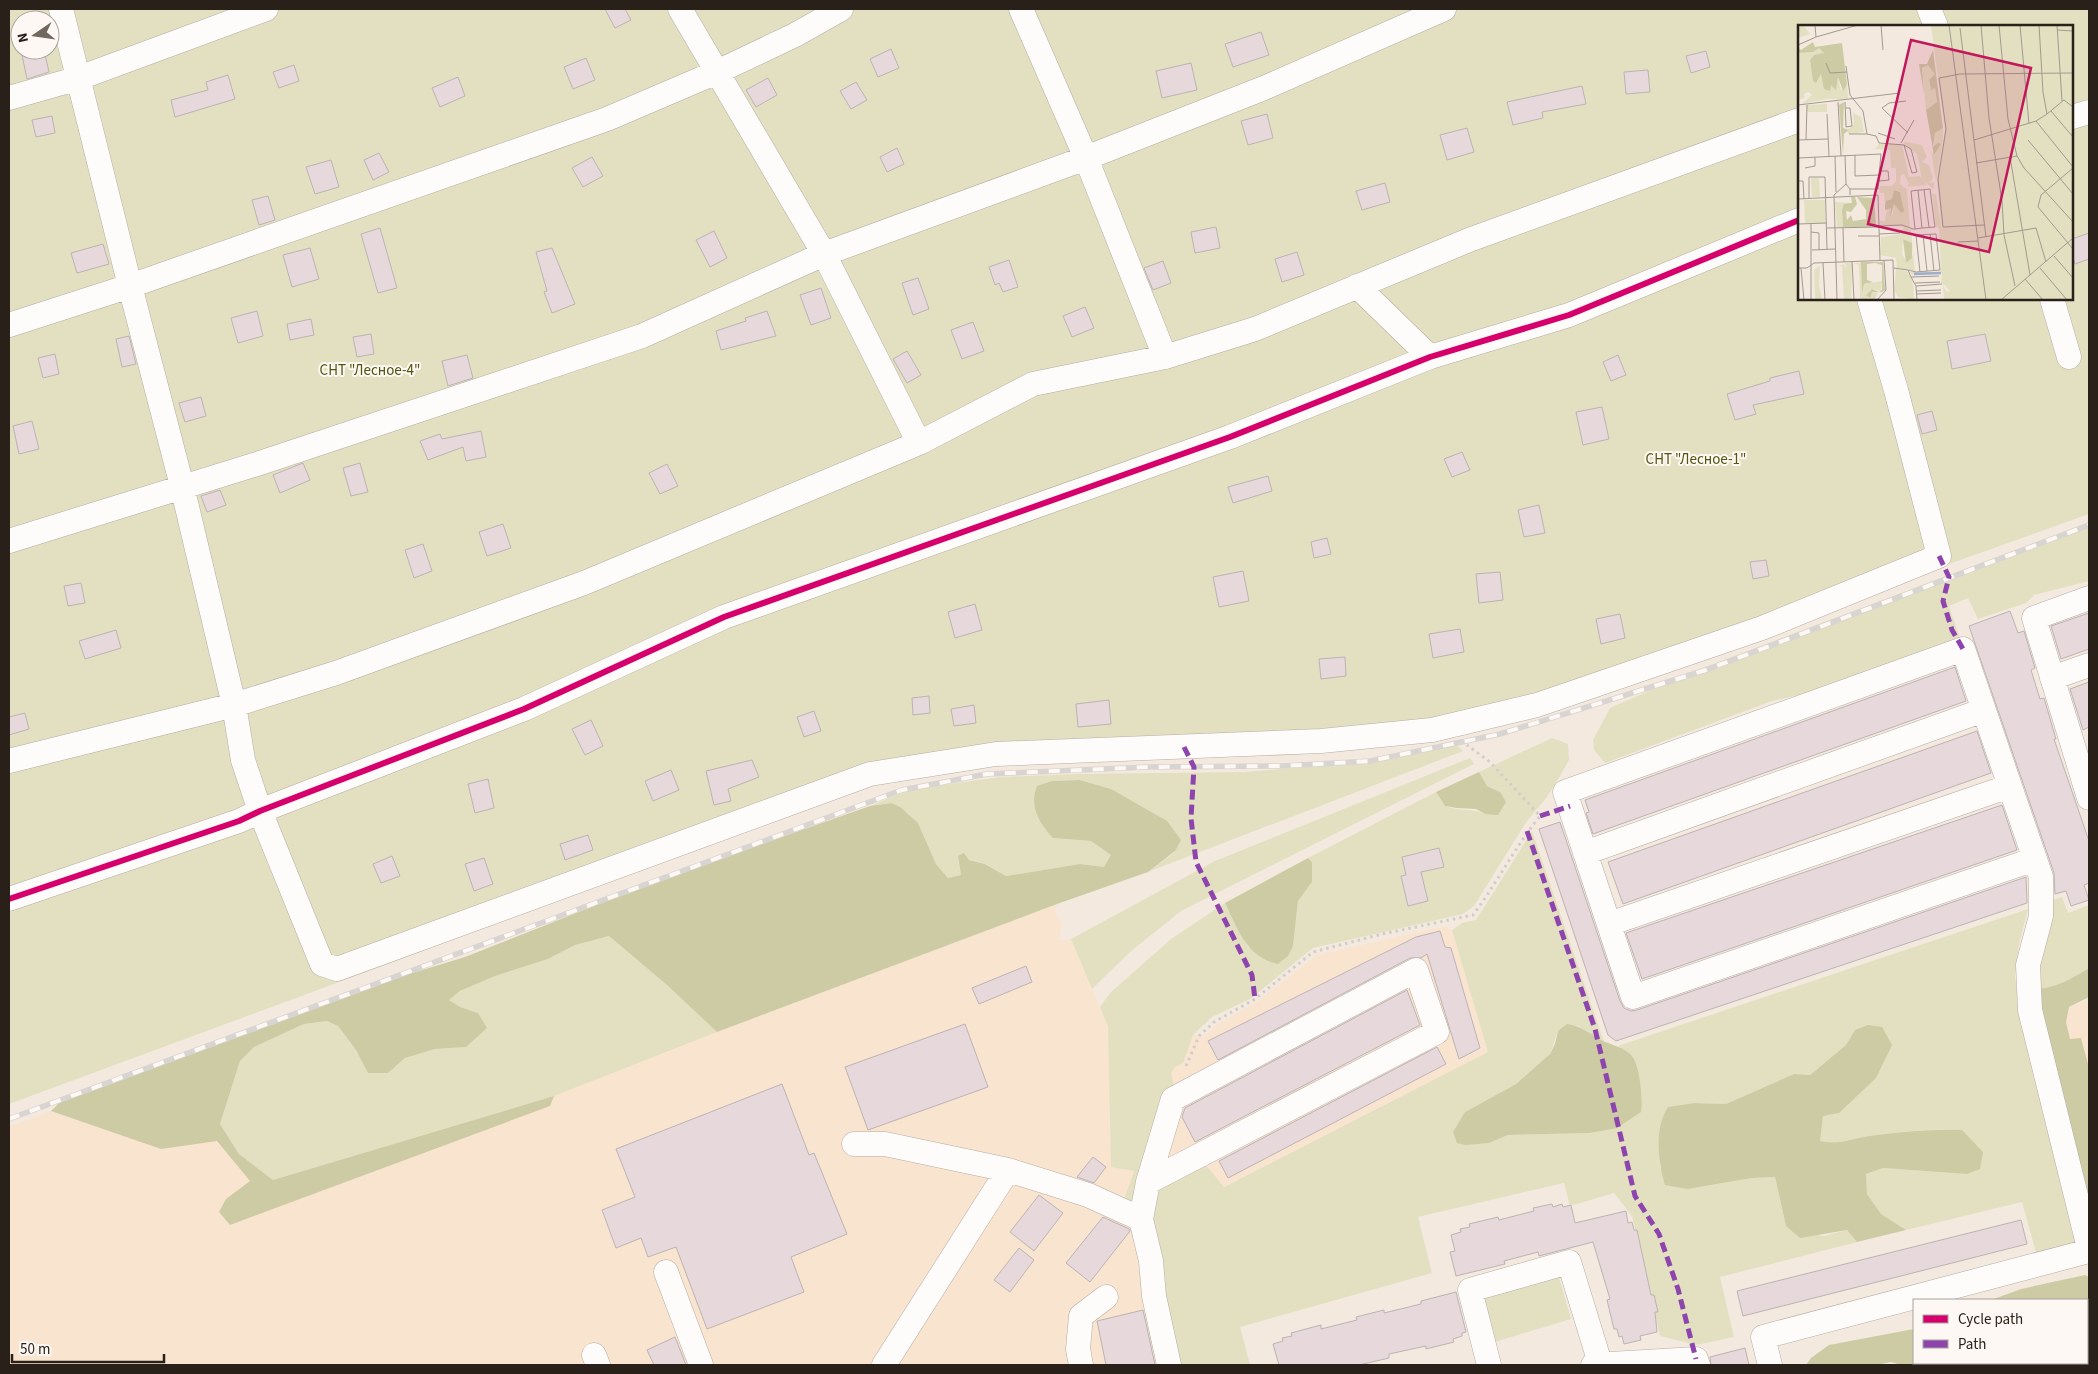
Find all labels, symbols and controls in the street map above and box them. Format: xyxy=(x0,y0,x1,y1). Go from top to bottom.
north arrow xyxy=(10,10,60,60)
inset map xyxy=(1798,25,2073,300)
text: N xyxy=(13,31,34,44)
park label: СНТ "Лесное-4" xyxy=(320,360,420,381)
park label: СНТ "Лесное-1" xyxy=(1646,449,1746,470)
legend xyxy=(1913,1299,2088,1364)
text: Cycle path xyxy=(1958,1309,2023,1330)
scale bar xyxy=(12,1332,165,1364)
text: Path xyxy=(1958,1334,1986,1355)
text: 50 m xyxy=(20,1339,50,1360)

